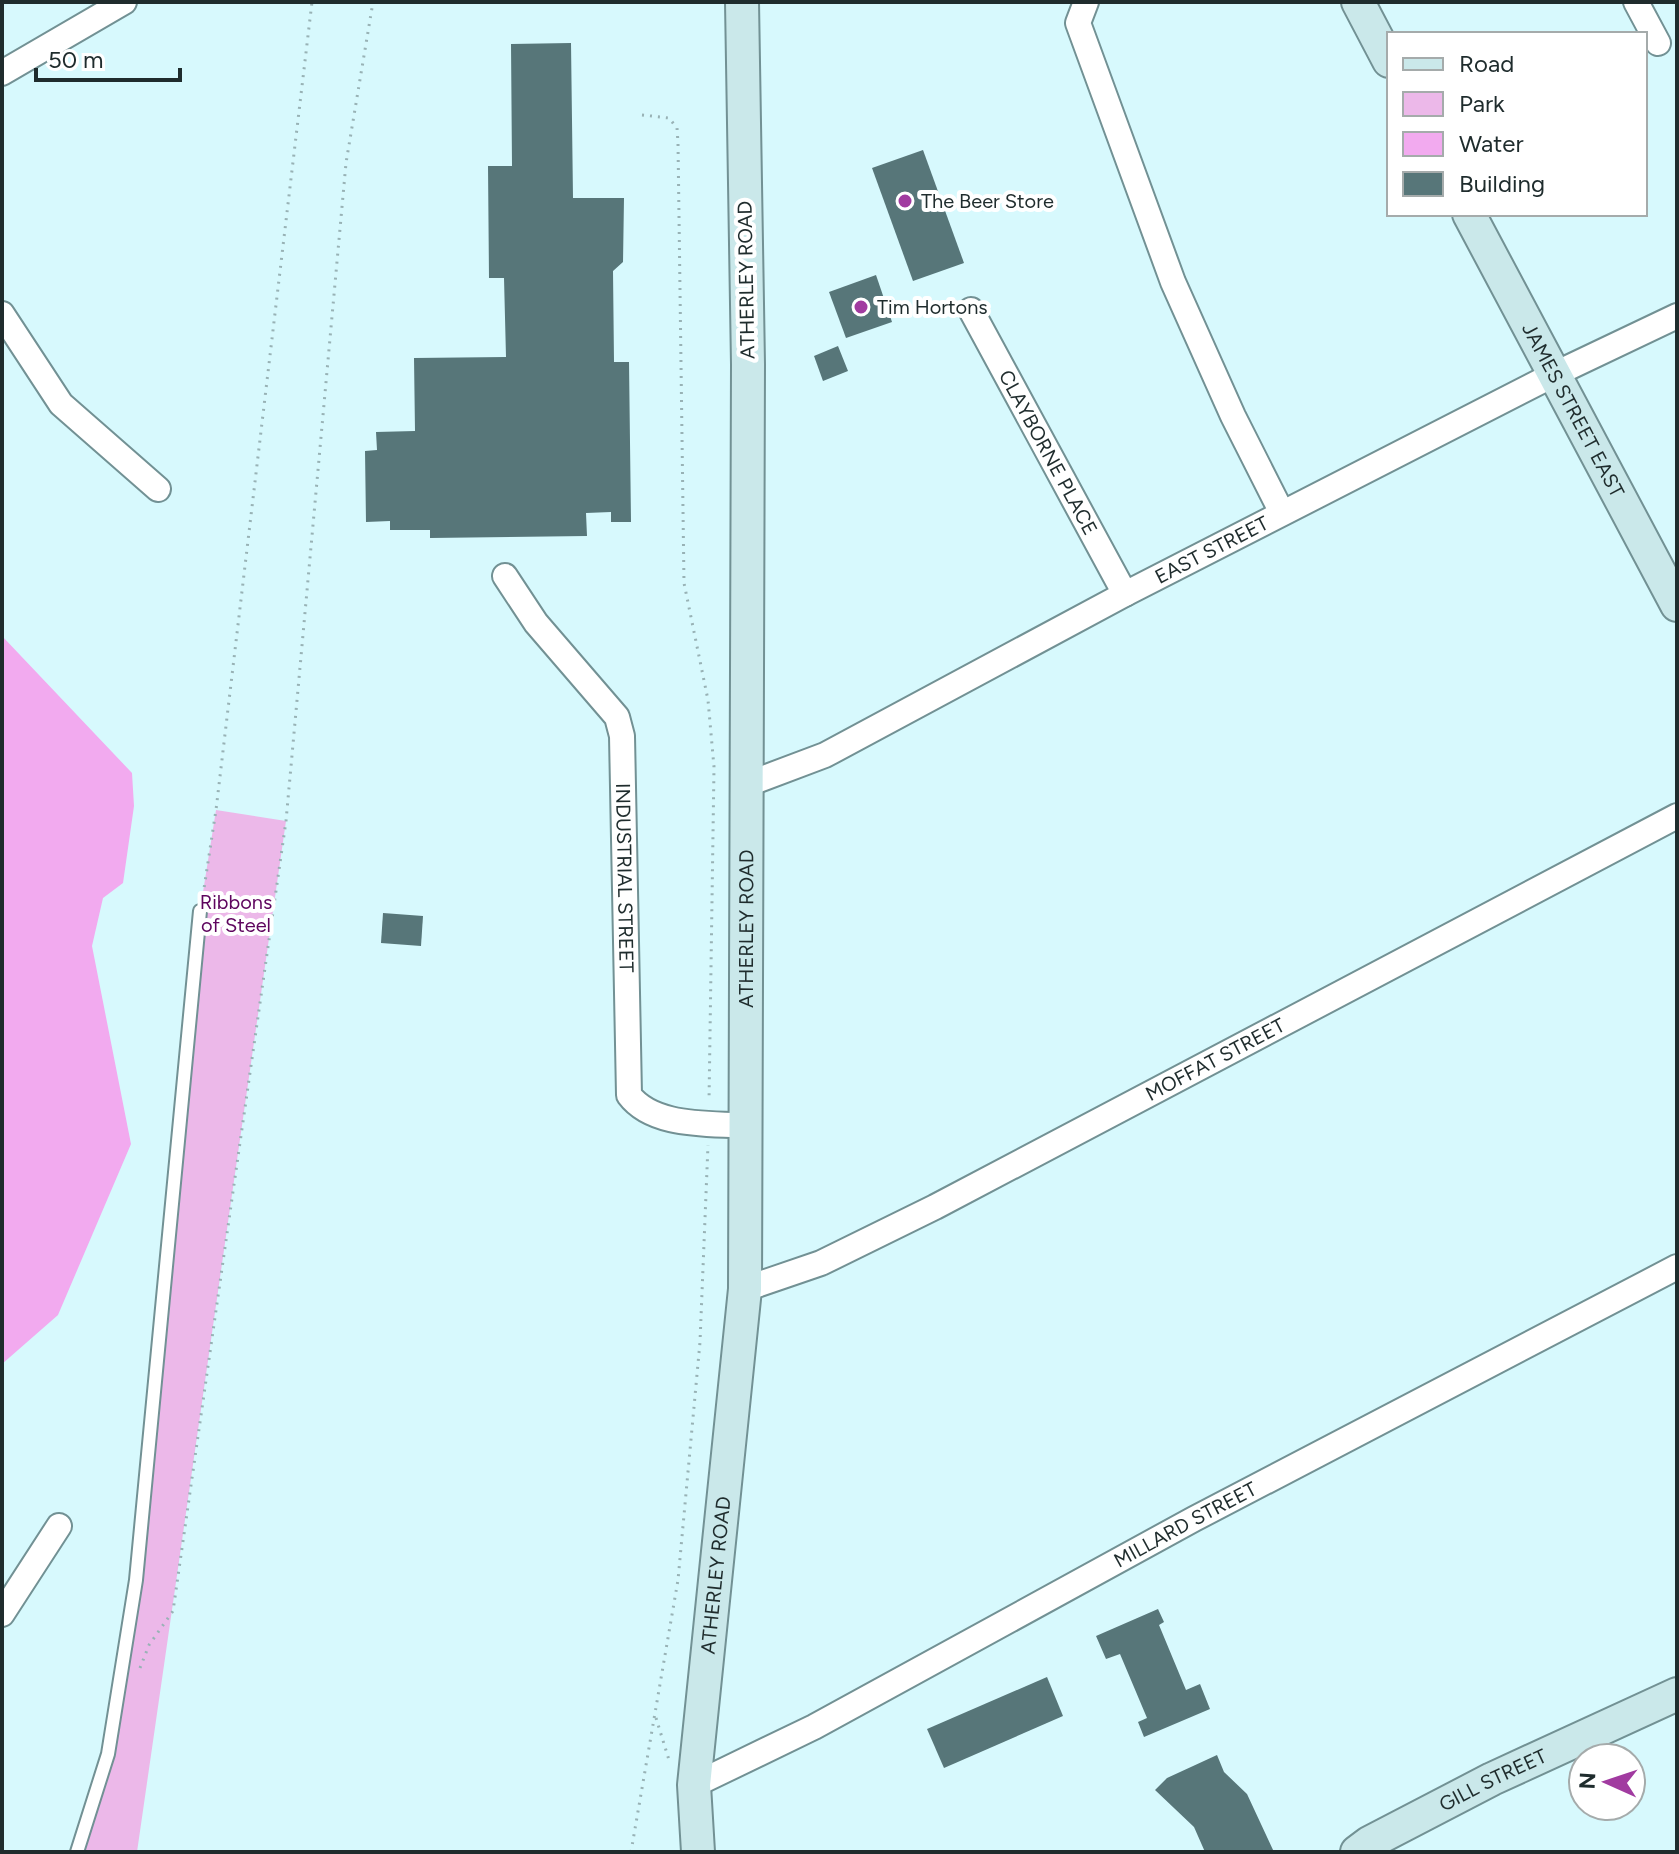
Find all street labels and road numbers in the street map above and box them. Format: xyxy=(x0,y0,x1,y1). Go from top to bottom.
street label: ATHERLEY ROAD xyxy=(733,201,759,359)
street label: JAMES STREET EAST xyxy=(1517,319,1629,501)
street label: CLAYBORNE PLACE xyxy=(994,366,1103,539)
street label: EAST STREET xyxy=(1151,511,1272,589)
street label: INDUSTRIAL STREET xyxy=(611,783,639,973)
street label: ATHERLEY ROAD xyxy=(734,849,758,1008)
street label: MOFFAT STREET xyxy=(1141,1013,1289,1106)
street label: MILLARD STREET xyxy=(1110,1477,1261,1573)
street label: ATHERLEY ROAD xyxy=(696,1495,736,1655)
street label: GILL STREET xyxy=(1435,1744,1550,1816)

